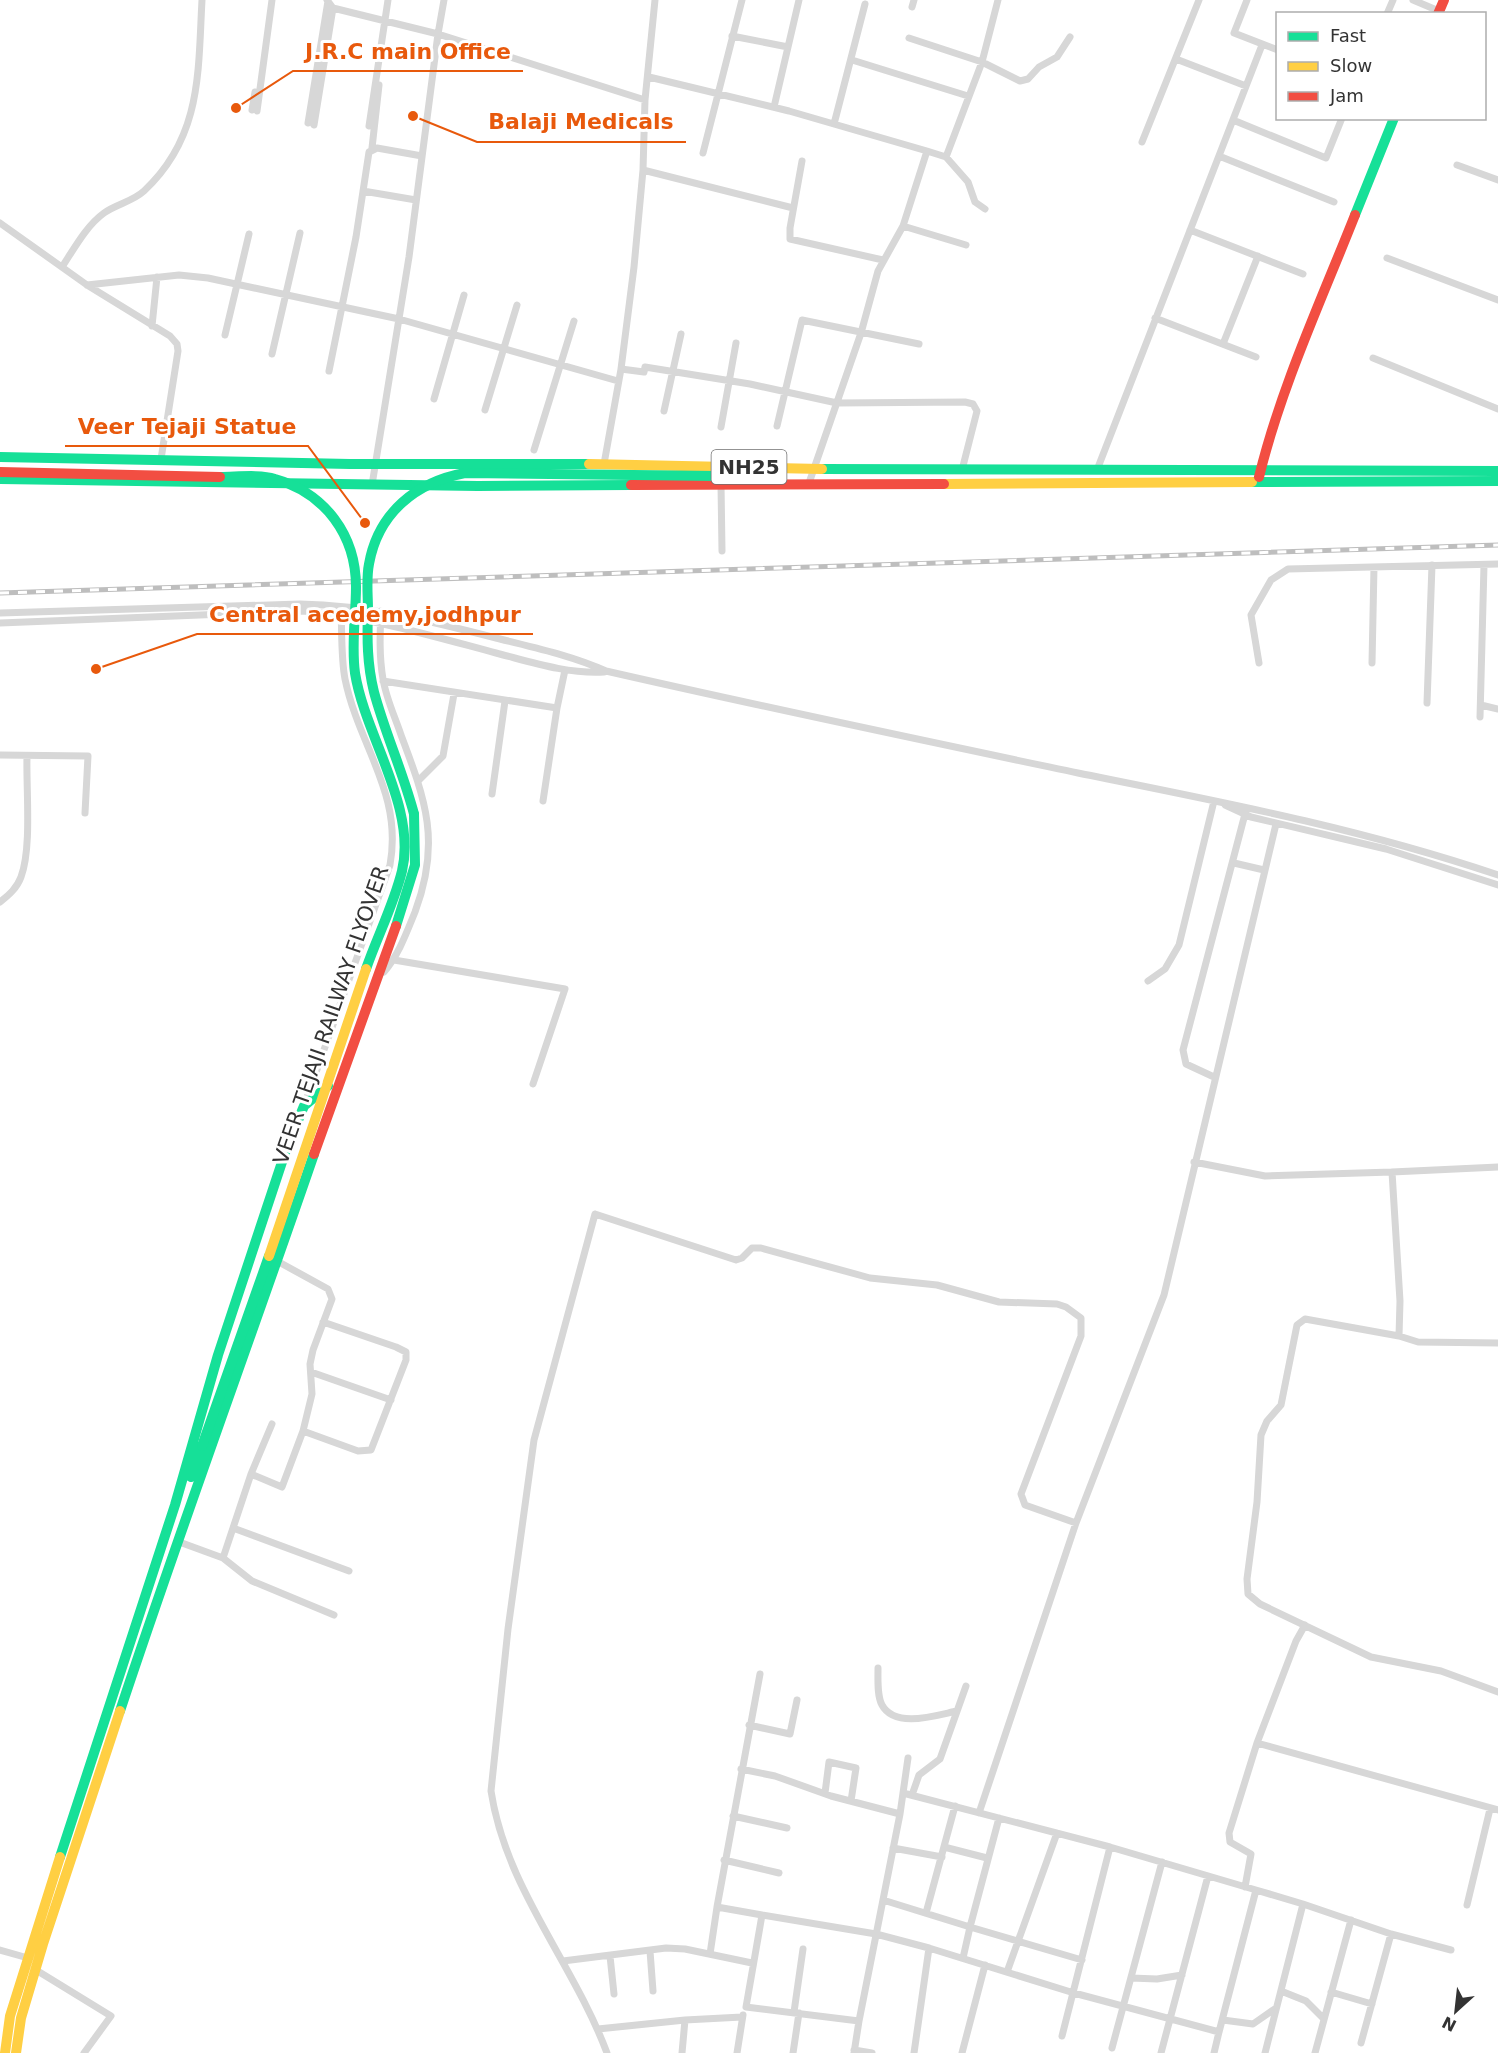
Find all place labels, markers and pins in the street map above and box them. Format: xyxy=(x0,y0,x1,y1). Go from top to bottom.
callout: J.R.C main Office xyxy=(293,31,523,71)
callout: Balaji Medicals xyxy=(477,102,686,142)
callout: Veer Tejaji Statue xyxy=(65,406,308,446)
callout: Central acedemy,jodhpur xyxy=(197,594,533,634)

